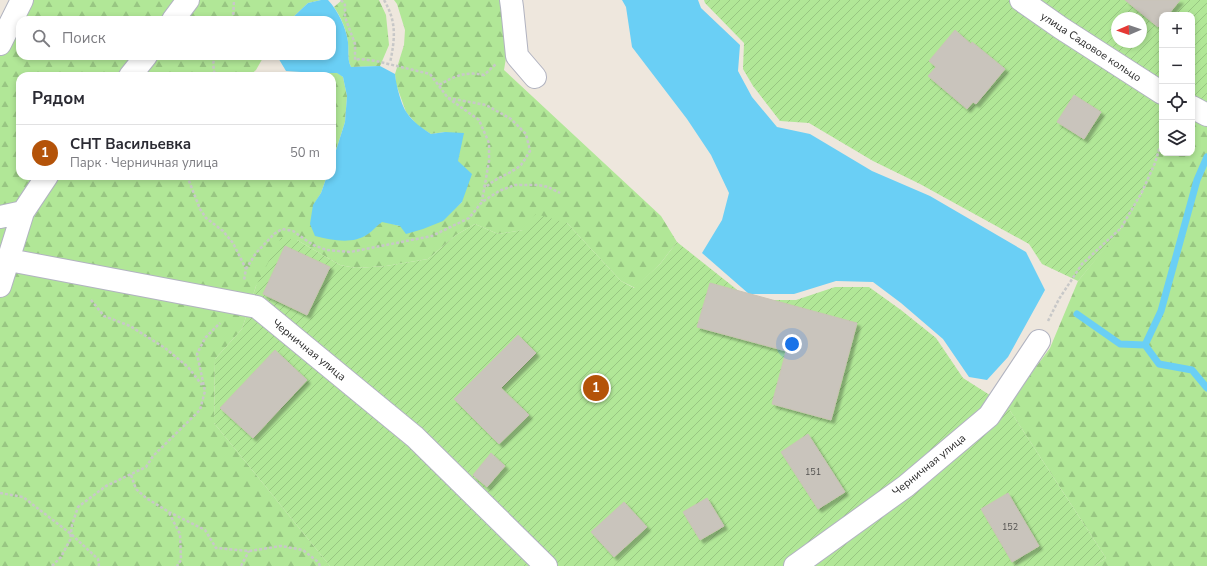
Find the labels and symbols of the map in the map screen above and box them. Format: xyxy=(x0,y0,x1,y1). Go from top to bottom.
street label: улица Садовое кольцо xyxy=(1038,9,1144,85)
north arrow xyxy=(1111,12,1147,48)
street label: Черничная улица xyxy=(269,316,349,384)
your location xyxy=(782,334,802,354)
pin: 1 xyxy=(583,373,609,403)
street label: Черничная улица xyxy=(889,431,969,499)
house number: 151 xyxy=(805,466,821,478)
house number: 152 xyxy=(1002,521,1018,533)

